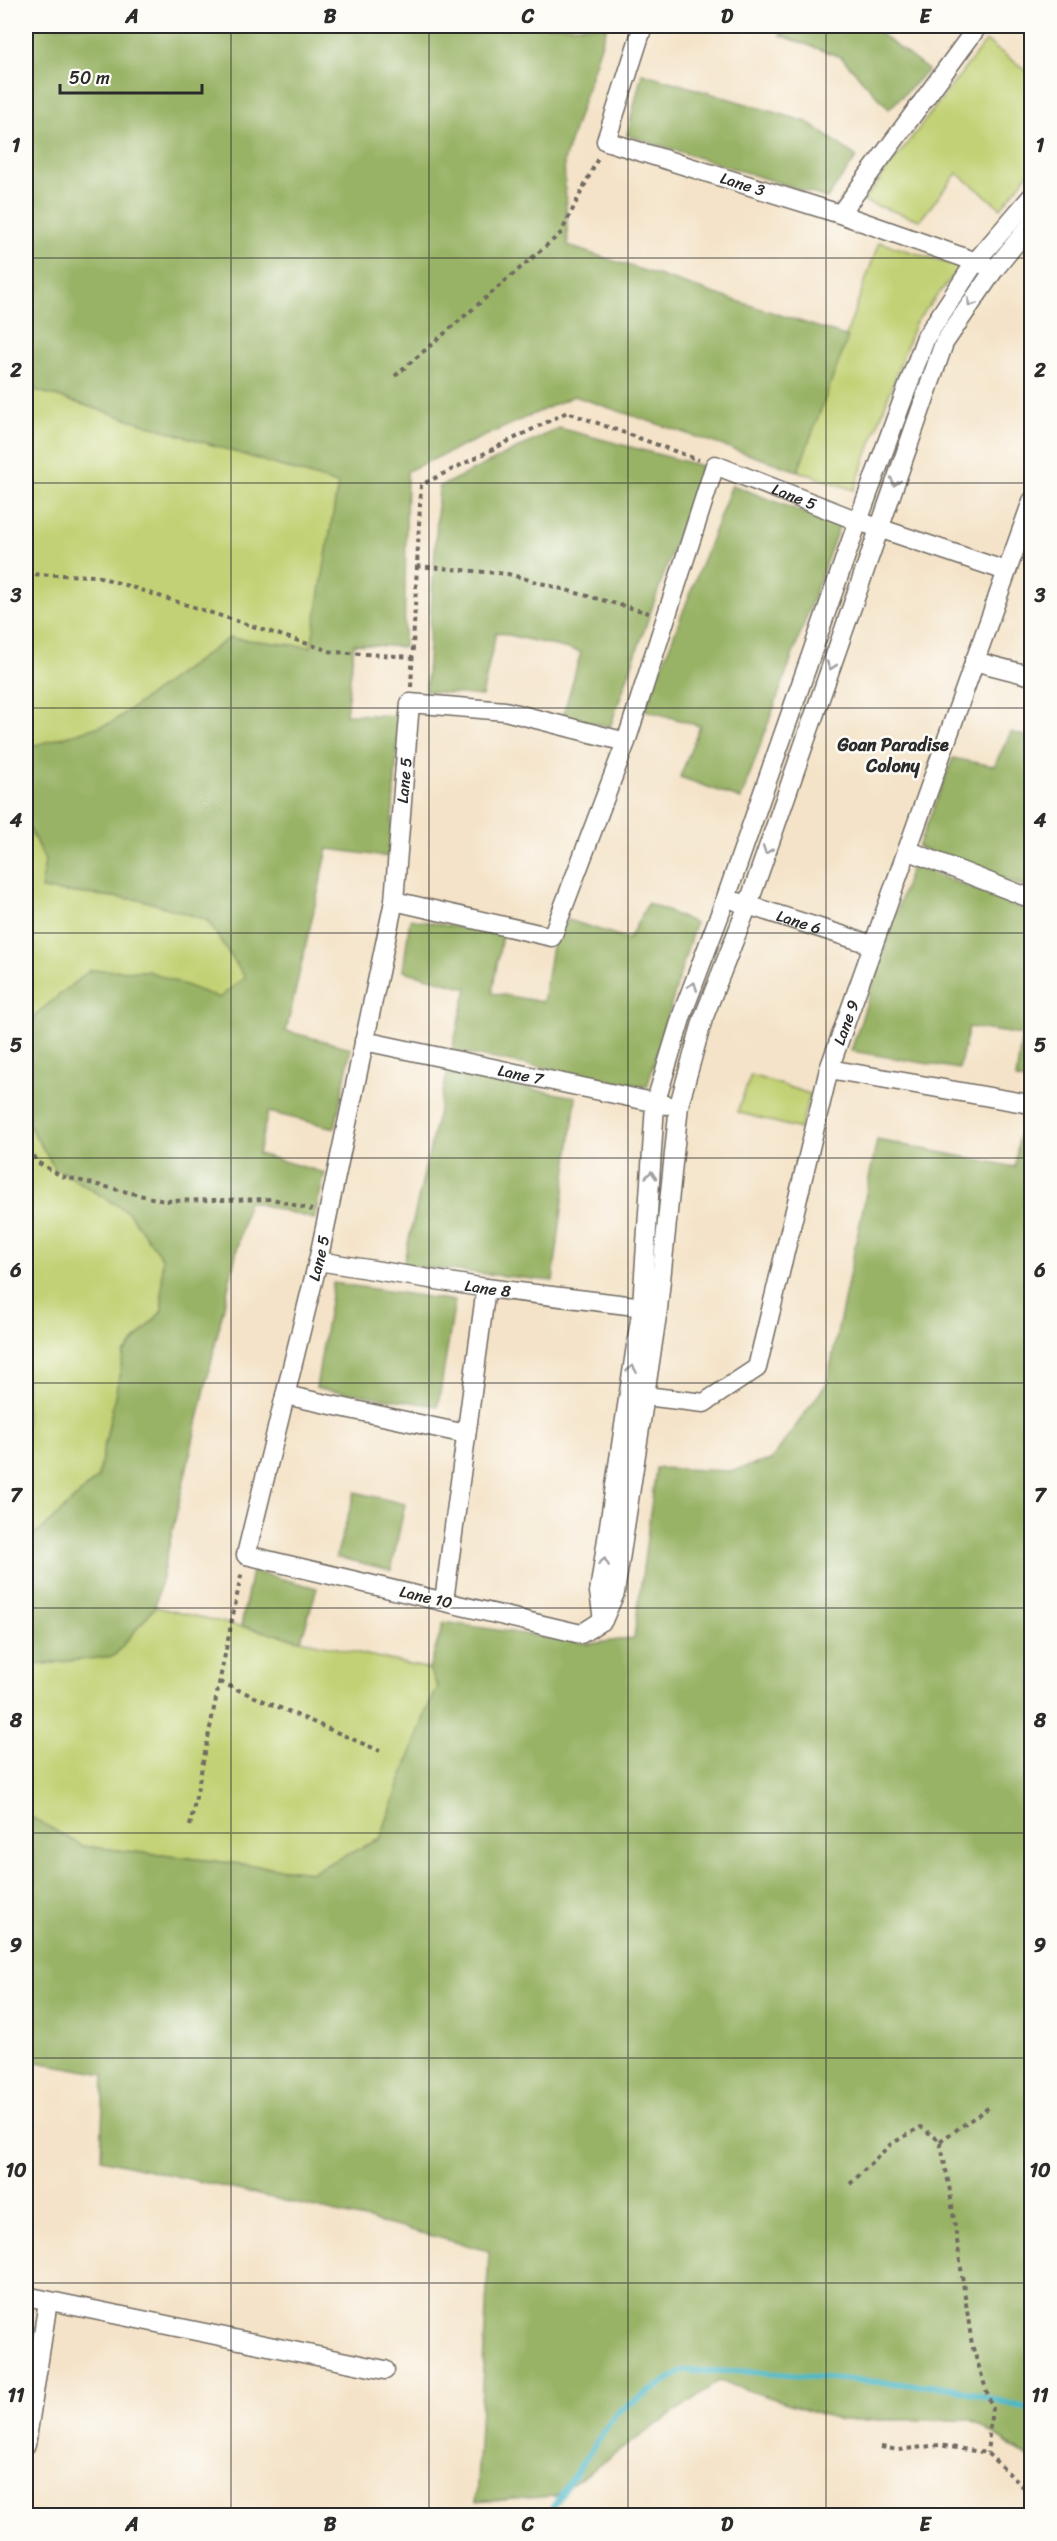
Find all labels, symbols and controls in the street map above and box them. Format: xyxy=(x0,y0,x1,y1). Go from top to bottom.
text: A xyxy=(124,0,139,34)
text: B xyxy=(324,0,337,34)
text: C xyxy=(521,0,535,34)
text: D xyxy=(721,0,734,34)
text: E xyxy=(919,0,932,34)
scale bar xyxy=(60,57,202,95)
text: 50 m xyxy=(69,62,110,94)
text: 1 xyxy=(12,128,21,163)
text: 1 xyxy=(1036,128,1045,163)
street label: Lane 3 xyxy=(717,163,769,204)
one-way arrow xyxy=(967,297,978,308)
text: 2 xyxy=(9,353,22,388)
text: 2 xyxy=(1033,353,1046,388)
street label: Lane 5 xyxy=(768,474,822,518)
one-way arrow xyxy=(890,476,903,487)
text: 3 xyxy=(10,578,22,613)
text: 3 xyxy=(1034,578,1046,613)
one-way arrow xyxy=(826,660,838,671)
district label: Goan Paradise Colony xyxy=(836,729,949,782)
street label: Lane 5 xyxy=(387,756,420,805)
text: 4 xyxy=(9,803,23,838)
text: 4 xyxy=(1033,803,1047,838)
one-way arrow xyxy=(762,844,774,855)
street label: Lane 6 xyxy=(773,901,825,942)
one-way arrow xyxy=(686,981,698,992)
street label: Lane 9 xyxy=(824,996,867,1049)
text: 5 xyxy=(10,1028,22,1063)
text: 5 xyxy=(1034,1028,1046,1063)
street label: Lane 7 xyxy=(495,1055,547,1093)
one-way arrow xyxy=(644,1170,657,1179)
street label: Lane 5 xyxy=(299,1232,338,1284)
text: 6 xyxy=(9,1253,22,1288)
text: 6 xyxy=(1033,1253,1046,1288)
street label: Lane 8 xyxy=(463,1270,513,1305)
one-way arrow xyxy=(626,1364,638,1374)
text: 7 xyxy=(10,1478,23,1513)
text: 7 xyxy=(1034,1478,1047,1513)
one-way arrow xyxy=(597,1557,609,1566)
street label: Lane 10 xyxy=(397,1577,455,1617)
text: 8 xyxy=(9,1703,23,1738)
text: 8 xyxy=(1033,1703,1047,1738)
text: 9 xyxy=(10,1928,22,1963)
text: 9 xyxy=(1034,1928,1046,1963)
text: 10 xyxy=(5,2153,27,2188)
text: 10 xyxy=(1029,2153,1051,2188)
text: 11 xyxy=(7,2378,25,2413)
text: 11 xyxy=(1031,2378,1049,2413)
text: A xyxy=(124,2507,139,2541)
text: B xyxy=(324,2507,337,2541)
text: C xyxy=(521,2507,535,2541)
text: D xyxy=(721,2507,734,2541)
text: E xyxy=(919,2507,932,2541)

